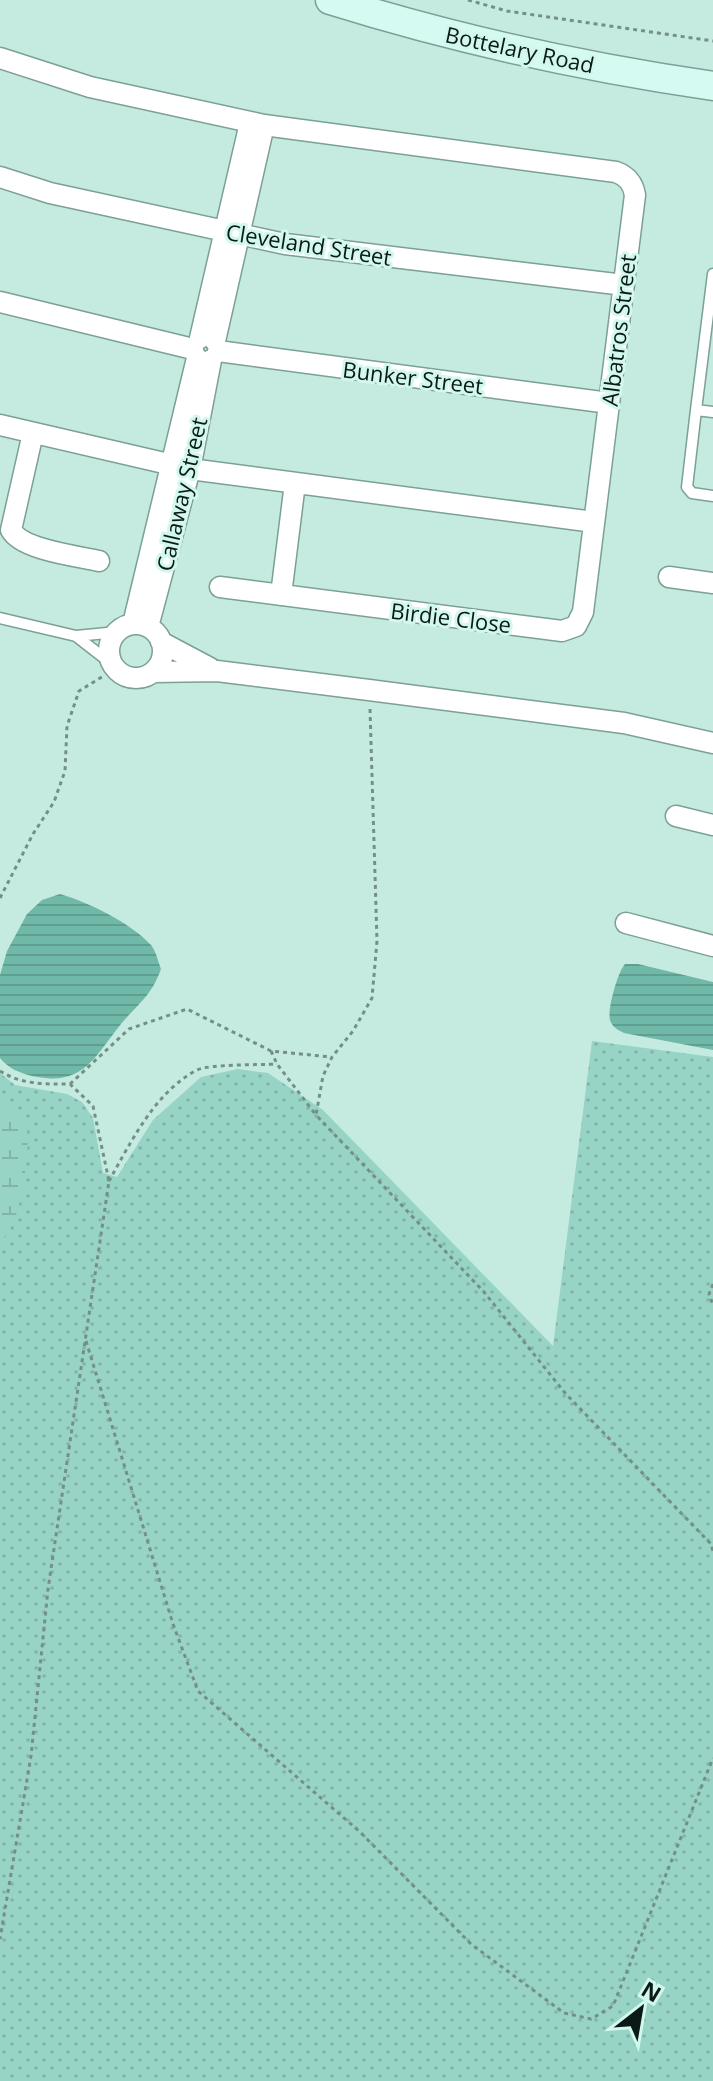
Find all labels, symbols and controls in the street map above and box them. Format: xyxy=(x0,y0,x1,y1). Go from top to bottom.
street label: Bottelary Road xyxy=(443,19,597,79)
street label: Cleveland Street xyxy=(224,216,394,272)
street label: Albatros Street xyxy=(594,252,642,408)
street label: Bunker Street xyxy=(341,354,485,401)
street label: Callaway Street xyxy=(149,414,213,574)
street label: Birdie Close xyxy=(389,595,513,639)
north arrow xyxy=(601,1969,681,2049)
text: N xyxy=(636,1974,667,2008)

